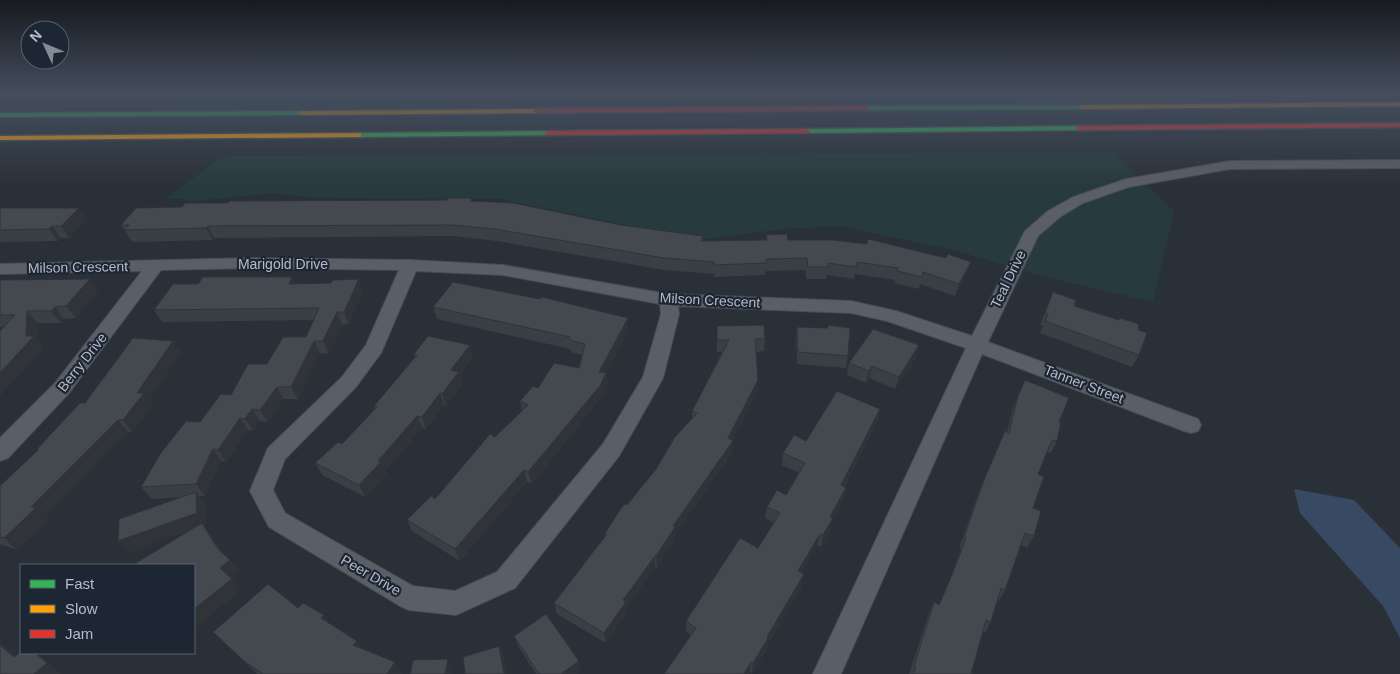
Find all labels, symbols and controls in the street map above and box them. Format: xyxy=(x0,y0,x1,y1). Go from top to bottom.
north arrow xyxy=(20,20,70,70)
text: N xyxy=(26,27,45,45)
street label: Teal Drive xyxy=(987,247,1029,310)
street label: Marigold Drive xyxy=(238,256,328,272)
street label: Milson Crescent xyxy=(28,258,128,276)
street label: Milson Crescent xyxy=(659,289,761,311)
street label: Berry Drive xyxy=(54,329,110,395)
street label: Tanner Street xyxy=(1042,361,1126,407)
street label: Peer Drive xyxy=(338,552,404,599)
legend xyxy=(20,564,195,654)
text: Fast xyxy=(65,575,95,592)
text: Slow xyxy=(65,600,98,617)
text: Jam xyxy=(65,625,93,642)

